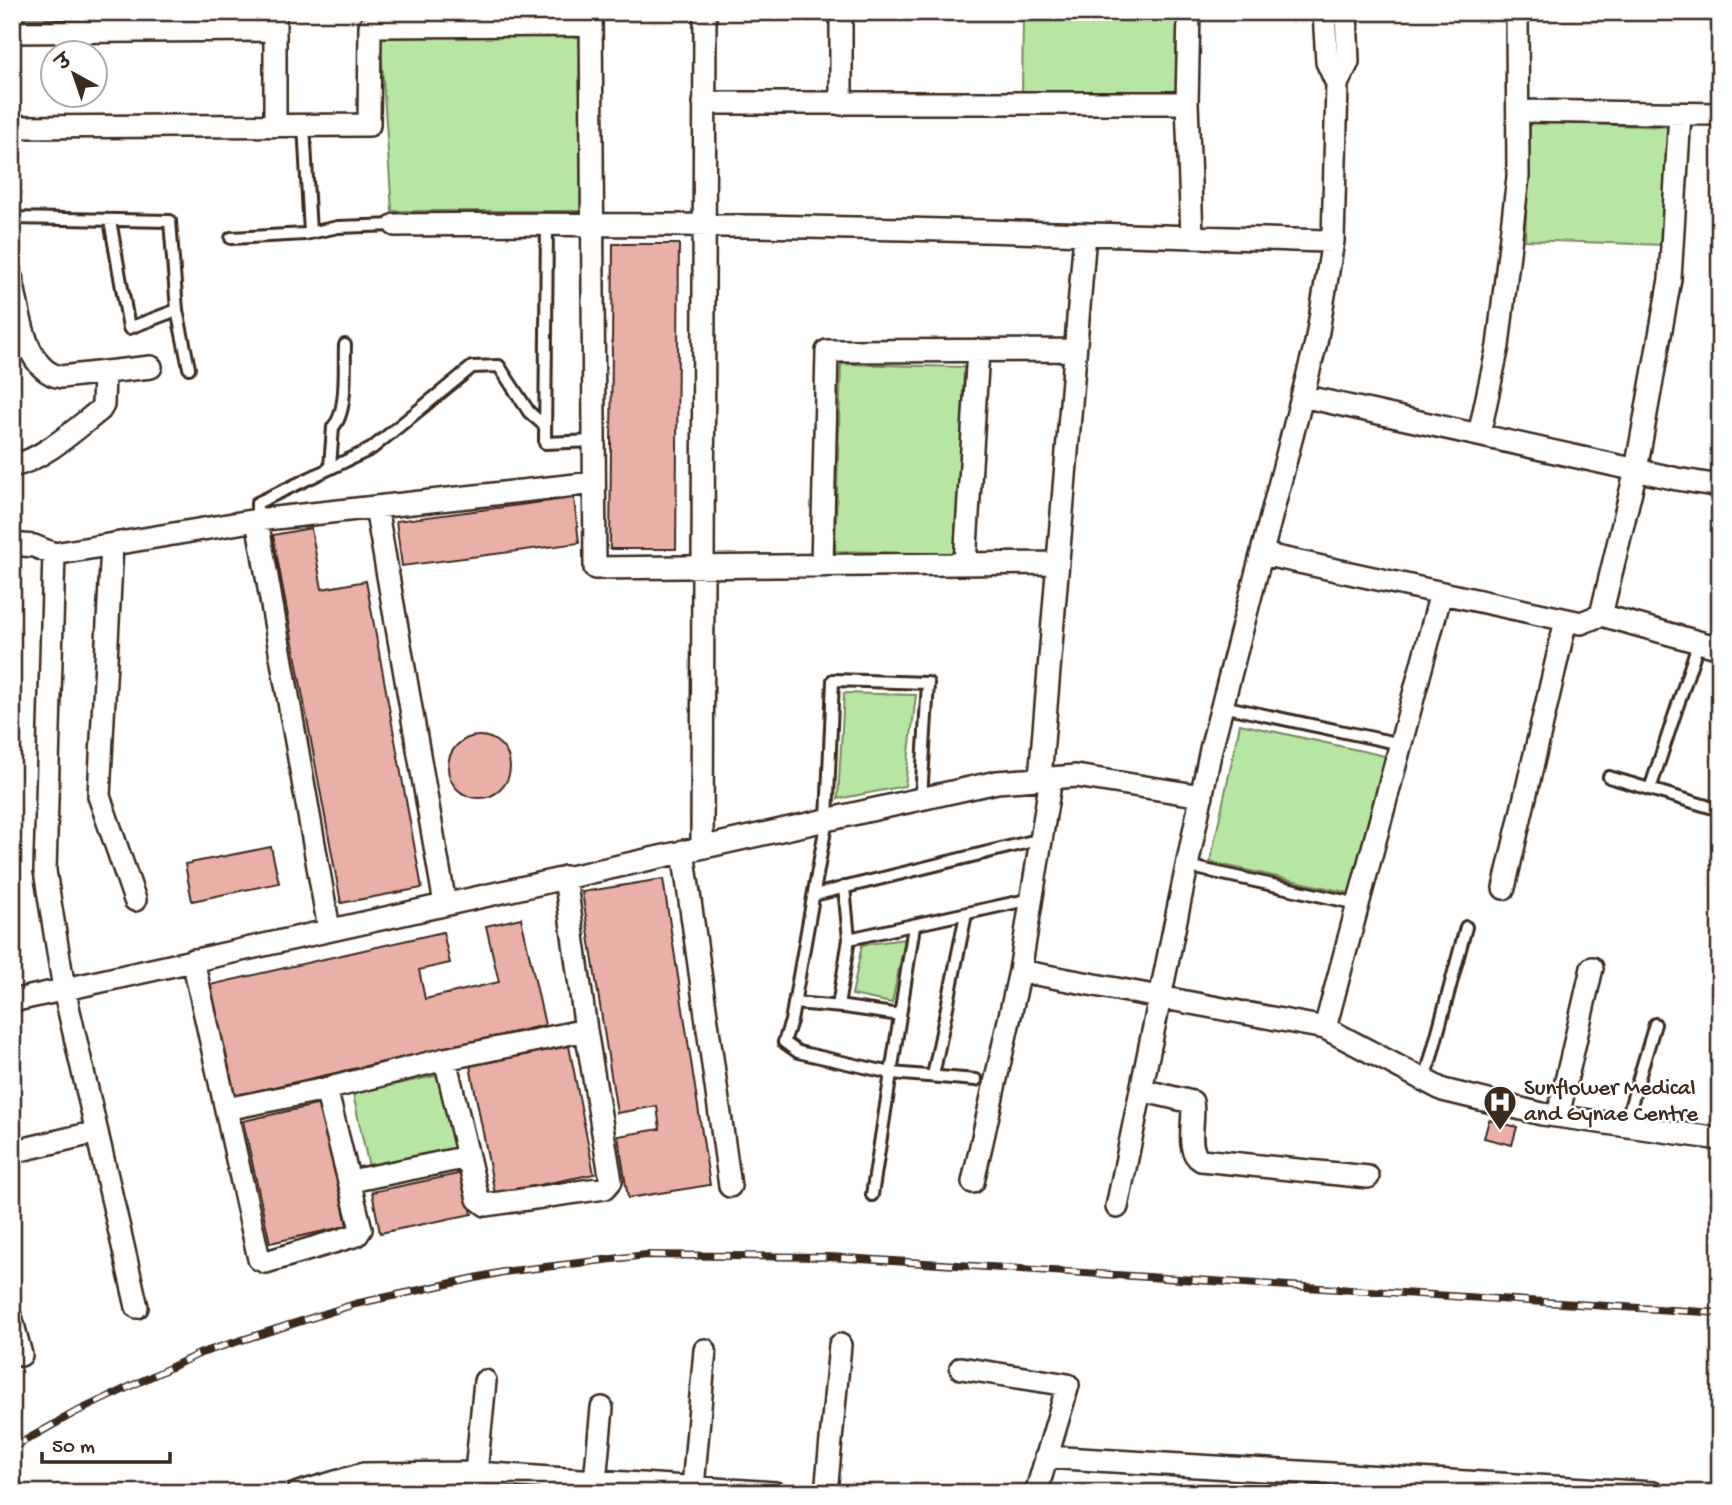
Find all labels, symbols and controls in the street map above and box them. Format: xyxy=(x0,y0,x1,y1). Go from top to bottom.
north arrow xyxy=(38,38,108,108)
text: उ xyxy=(52,49,79,78)
place label: Sunflower Medical and Gynae Centre xyxy=(1524,1076,1699,1129)
hospital icon: Sunflower Medical and Gynae Centre xyxy=(1481,1083,1519,1132)
scale bar xyxy=(42,1421,170,1465)
text: 50 m xyxy=(52,1436,95,1461)

